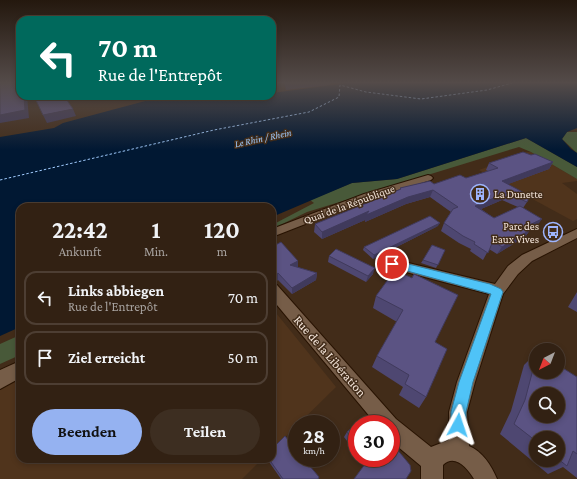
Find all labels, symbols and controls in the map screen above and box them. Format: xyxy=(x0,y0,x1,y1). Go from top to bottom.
icon: left xyxy=(32,32,84,84)
text: 70 m xyxy=(98,32,157,63)
text: Rue de l'Entrepôt xyxy=(98,65,222,85)
water label: Le Rhin / Rhein xyxy=(234,127,292,149)
street label: Quai de la République xyxy=(302,182,397,227)
building icon: La Dunette xyxy=(469,183,491,205)
place label: La Dunette xyxy=(494,188,543,200)
text: 22:42 xyxy=(52,216,108,243)
text: 1 xyxy=(151,216,160,243)
text: 120 xyxy=(204,216,240,243)
place label: Parc des Eaux Vives xyxy=(492,220,539,245)
bus stop icon: Parc des Eaux Vives xyxy=(542,221,564,243)
text: Ankunft xyxy=(59,244,101,259)
text: Min. xyxy=(144,244,168,259)
text: m xyxy=(217,244,227,259)
pin xyxy=(375,247,409,281)
icon: arrive xyxy=(381,253,403,275)
text: Links abbiegen xyxy=(68,283,164,299)
icon: left xyxy=(34,287,56,309)
text: 70 m xyxy=(228,290,258,306)
text: Rue de l'Entrepôt xyxy=(68,299,157,314)
street label: Rue de la Libération xyxy=(291,312,369,400)
north arrow xyxy=(529,343,565,379)
map controls xyxy=(529,343,565,467)
icon: arrive xyxy=(34,347,56,369)
text: Ziel erreicht xyxy=(68,350,145,366)
text: 50 m xyxy=(228,350,258,366)
button: search xyxy=(529,387,565,423)
position arrow xyxy=(437,404,479,446)
button: Beenden xyxy=(32,409,142,455)
button: Teilen xyxy=(150,409,260,455)
speed limit sign: 30 xyxy=(348,415,400,467)
text: 28 xyxy=(303,425,325,447)
button: layers xyxy=(529,431,565,467)
text: km/h xyxy=(303,445,325,456)

